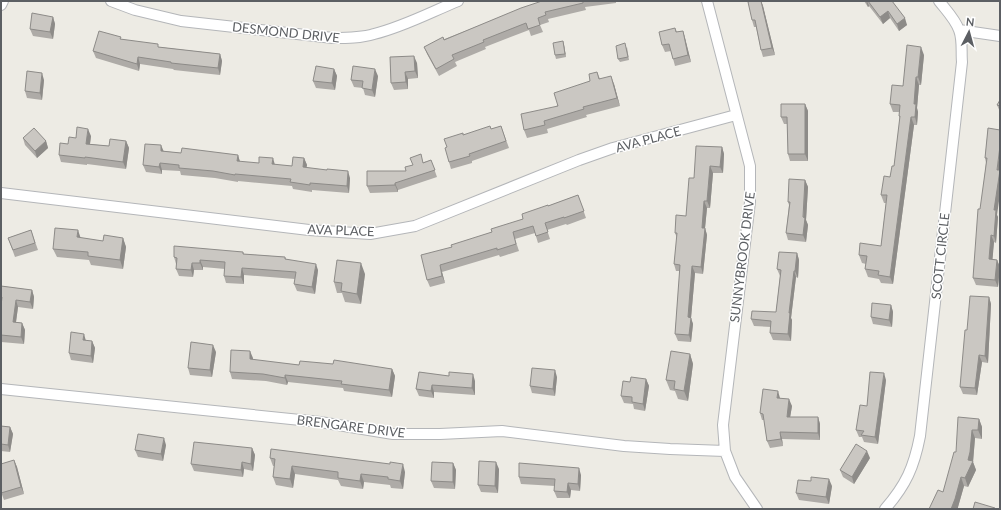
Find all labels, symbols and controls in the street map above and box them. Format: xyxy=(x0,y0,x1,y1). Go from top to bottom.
north arrow xyxy=(949,12,989,52)
text: N xyxy=(965,15,975,28)
street label: DESMOND DRIVE xyxy=(231,18,341,46)
street label: AVA PLACE xyxy=(614,123,682,155)
street label: SUNNYBROOK DRIVE xyxy=(726,191,758,323)
street label: SCOTT CIRCLE xyxy=(927,212,953,300)
street label: AVA PLACE xyxy=(307,221,375,239)
street label: BRENGARE DRIVE xyxy=(296,411,406,441)

